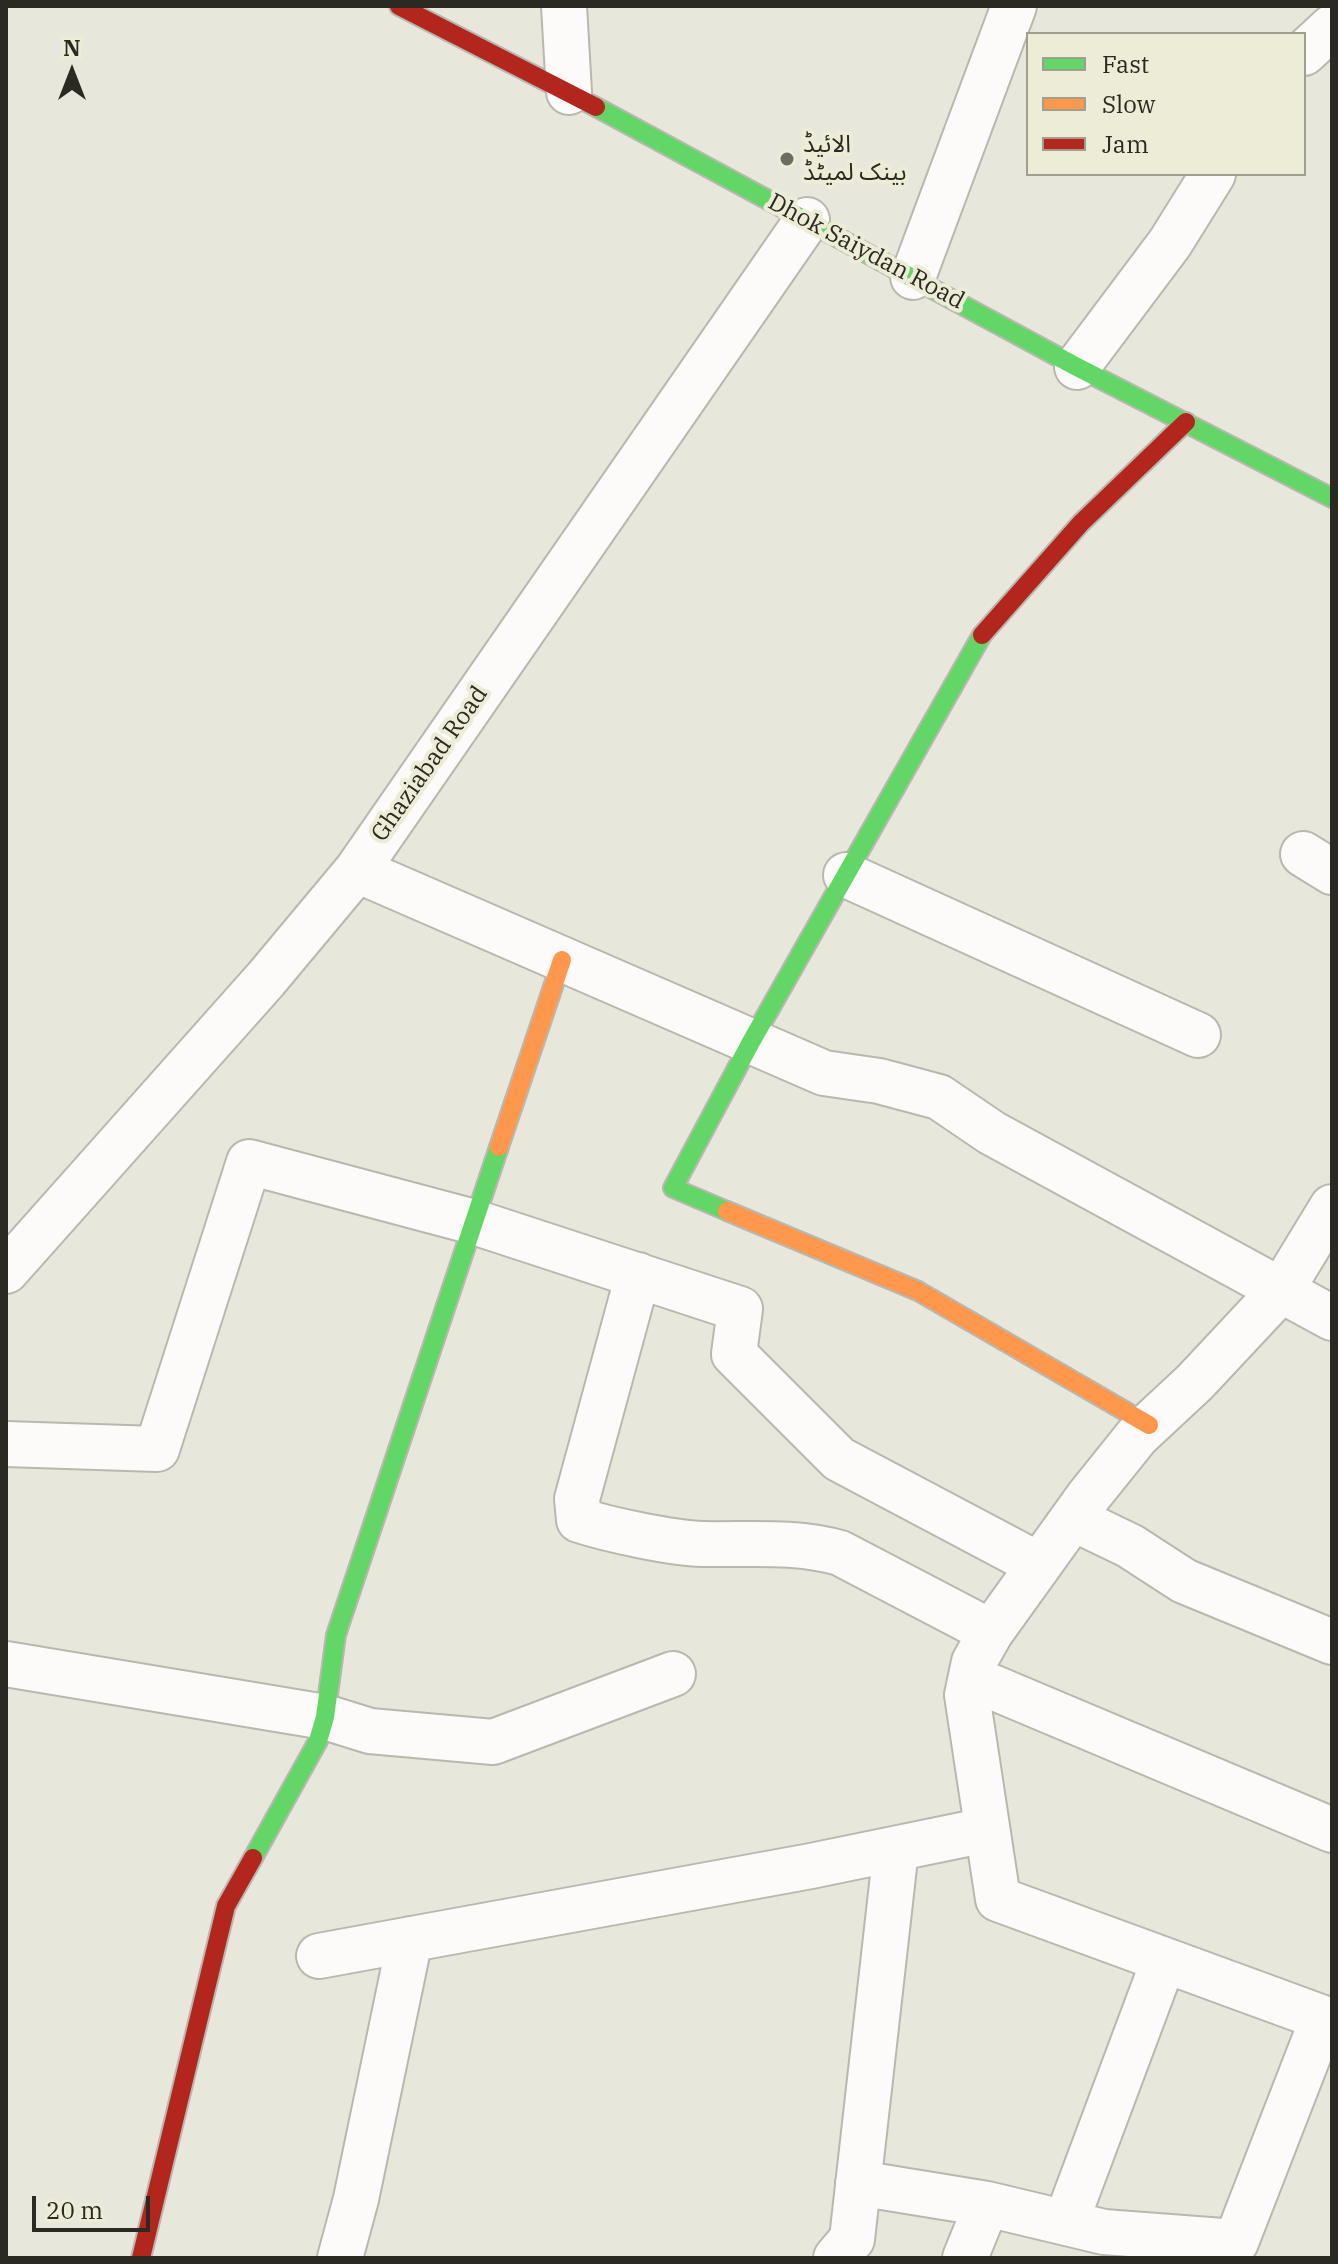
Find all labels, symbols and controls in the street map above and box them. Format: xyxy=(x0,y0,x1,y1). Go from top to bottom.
north arrow xyxy=(32,32,112,112)
legend xyxy=(1026,32,1306,176)
text: N xyxy=(63,33,81,62)
text: Fast xyxy=(1102,48,1149,80)
text: Slow xyxy=(1102,88,1155,120)
text: Jam xyxy=(1102,128,1149,160)
place label: الائیڈ بینک لمیٹڈ xyxy=(803,131,906,187)
marker: الائیڈ بینک لمیٹڈ xyxy=(778,150,796,168)
street label: Dhok Saiydan Road xyxy=(763,188,969,316)
street label: Ghaziabad Road xyxy=(366,681,494,847)
scale bar xyxy=(36,2180,154,2230)
text: 20 m xyxy=(46,2194,103,2226)

